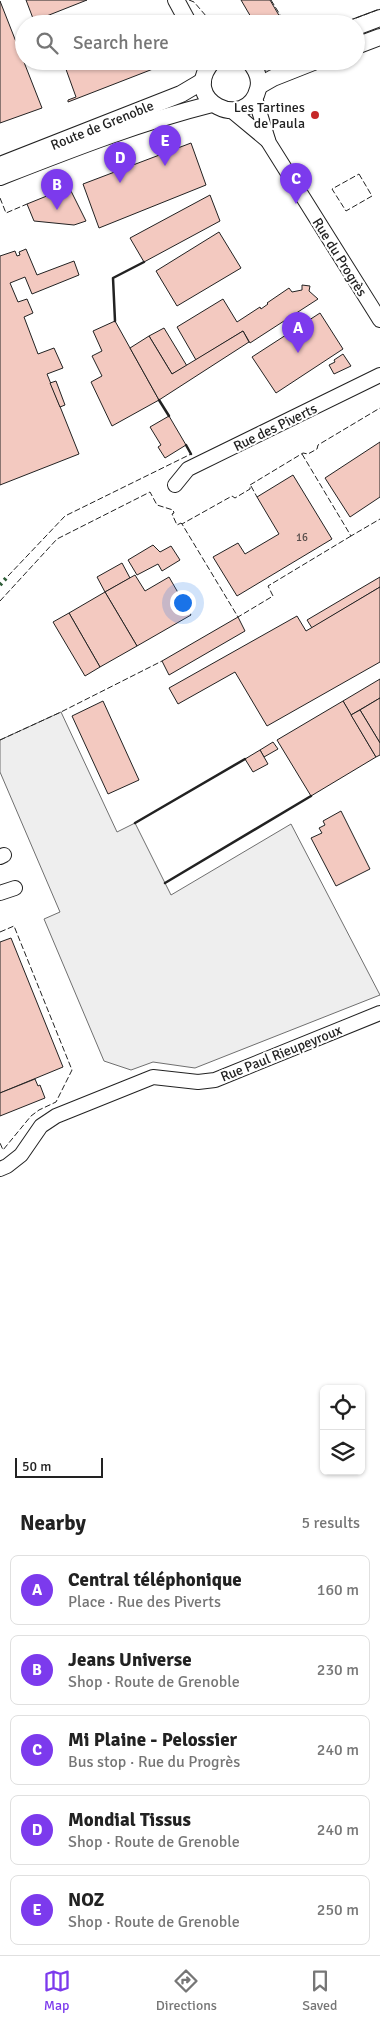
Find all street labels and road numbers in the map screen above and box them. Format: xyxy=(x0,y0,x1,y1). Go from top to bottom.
street label: Route de Grenoble xyxy=(48,97,156,154)
street label: Rue du Progrès xyxy=(309,215,370,300)
street label: Rue des Piverts xyxy=(231,400,320,455)
street label: Rue Paul Rieupeyroux xyxy=(218,1021,345,1086)

